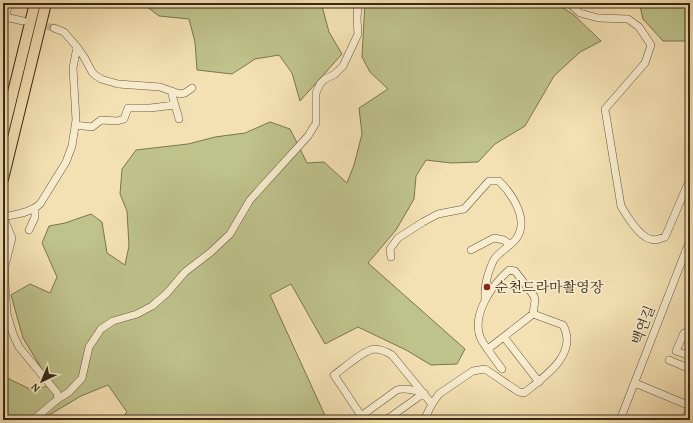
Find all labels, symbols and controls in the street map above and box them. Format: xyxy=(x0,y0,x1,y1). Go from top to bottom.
place label: 순천드라마촬영장 xyxy=(495,277,604,297)
marker: 순천드라마촬영장 xyxy=(482,282,492,292)
street label: 백연길 xyxy=(626,302,660,348)
north arrow xyxy=(22,361,62,401)
text: N xyxy=(26,379,43,397)

